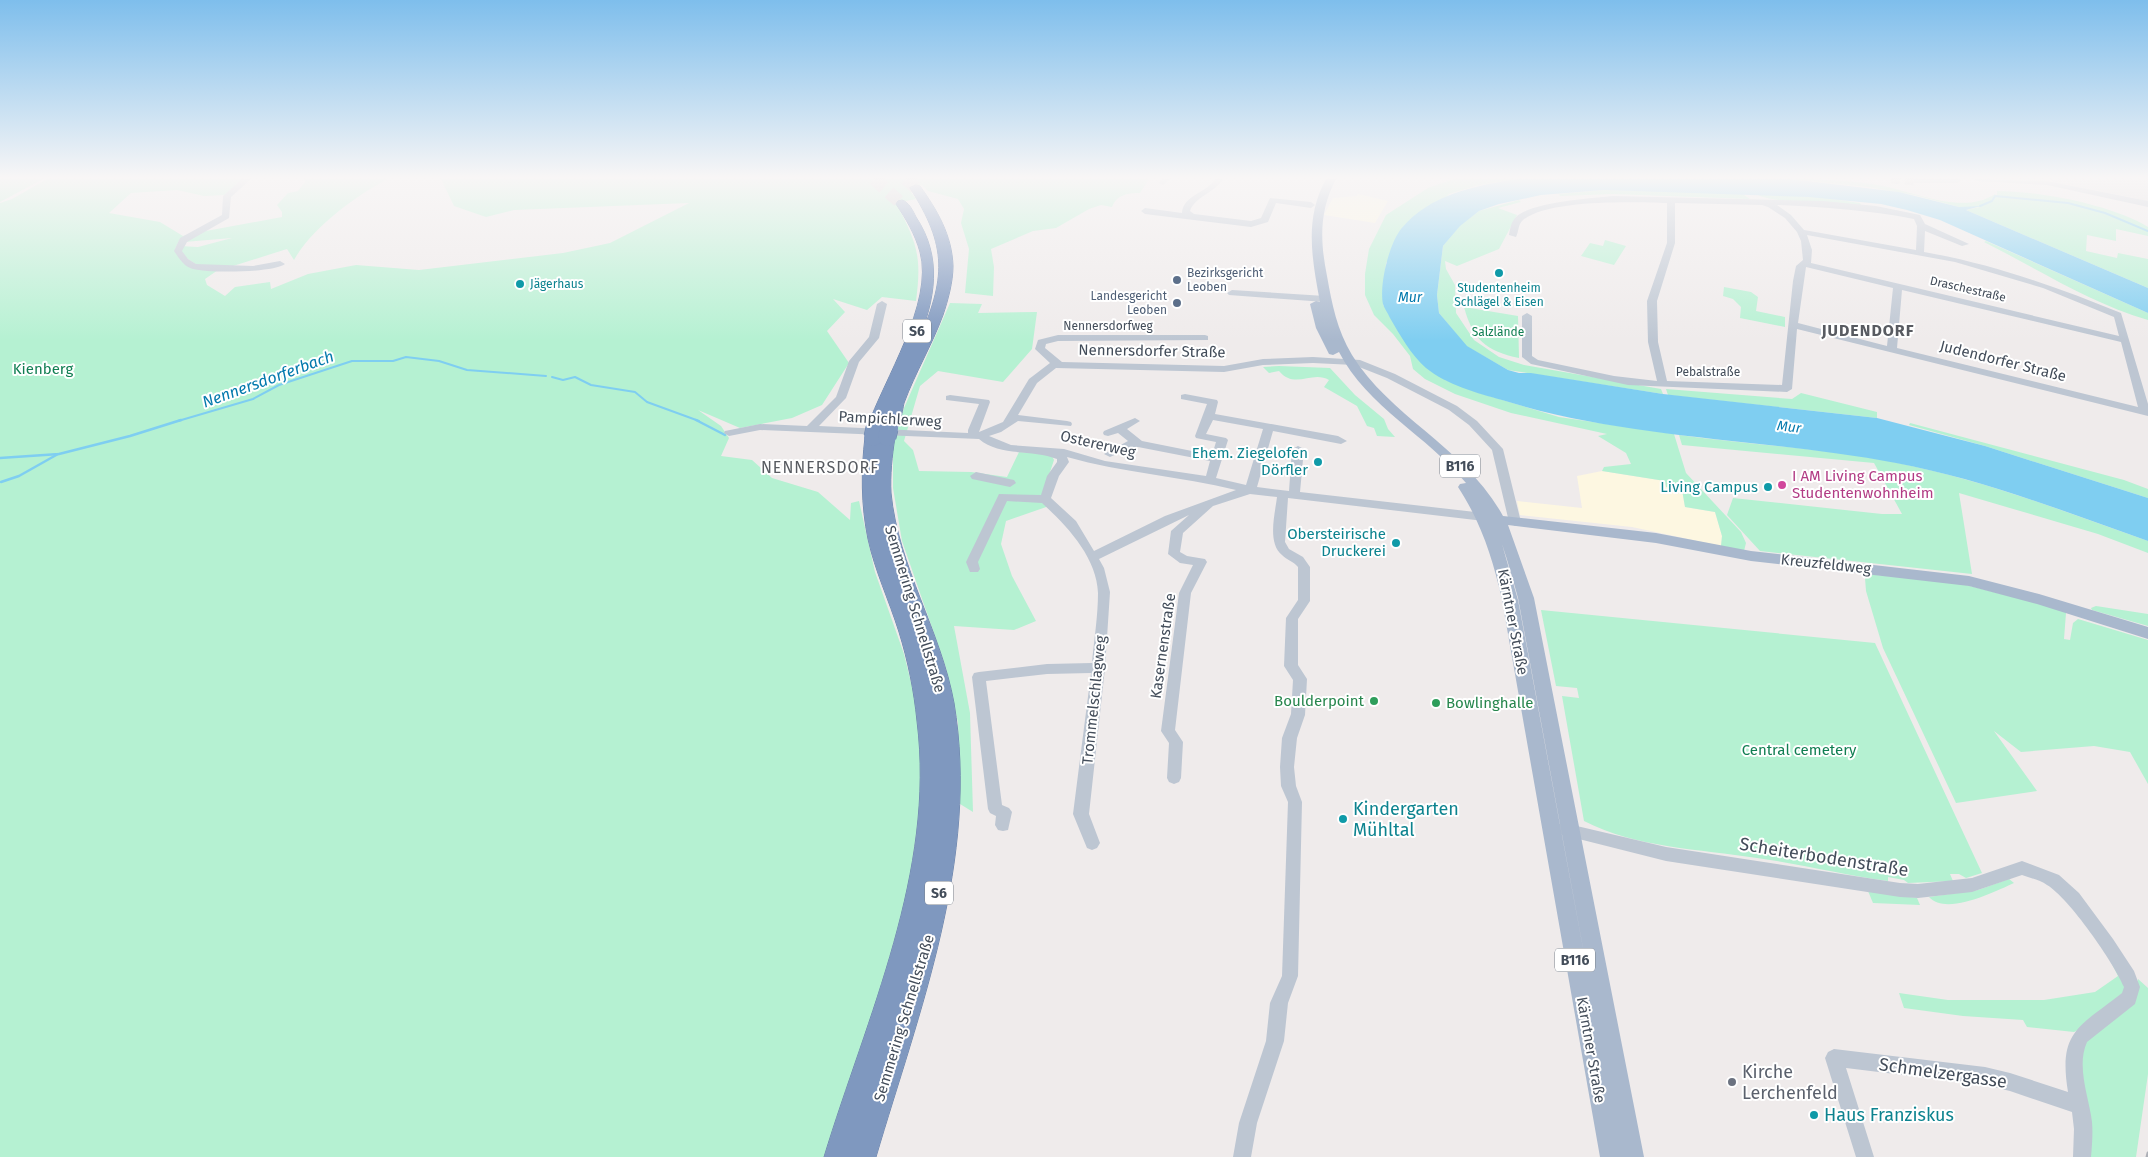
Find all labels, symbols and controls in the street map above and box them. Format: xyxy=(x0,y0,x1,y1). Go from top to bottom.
place label: Bezirksgericht Leoben xyxy=(1187,266,1264,294)
marker: Studentenheim Schlägel & Eisen xyxy=(1493,267,1505,279)
street label: Draschestraße xyxy=(1929,273,2007,305)
marker: Bezirksgericht Leoben xyxy=(1171,274,1183,286)
place label: Jägerhaus xyxy=(530,277,584,291)
marker: Jägerhaus xyxy=(514,278,526,290)
place label: Studentenheim Schlägel & Eisen xyxy=(1454,281,1544,309)
place label: Landesgericht Leoben xyxy=(1091,289,1168,317)
water label: Mur xyxy=(1398,289,1423,306)
marker: Landesgericht Leoben xyxy=(1171,297,1183,309)
street label: Nennersdorfweg xyxy=(1063,319,1154,333)
road number: S6 xyxy=(903,320,931,342)
district label: JUDENDORF xyxy=(1820,321,1915,340)
park label: Salzlände xyxy=(1472,325,1524,339)
street label: Judendorfer Straße xyxy=(1938,337,2068,385)
street label: Nennersdorfer Straße xyxy=(1078,341,1226,361)
water label: Nennersdorferbach xyxy=(200,346,336,412)
park label: Kienberg xyxy=(13,360,73,378)
street label: Pebalstraße xyxy=(1676,365,1740,379)
street label: Pampichlerweg xyxy=(838,407,942,431)
water label: Mur xyxy=(1776,417,1803,437)
street label: Ostererweg xyxy=(1059,427,1138,461)
place label: Ehem. Ziegelofen Dörfler xyxy=(1192,444,1308,479)
road number: B116 xyxy=(1440,454,1480,478)
marker: Ehem. Ziegelofen Dörfler xyxy=(1312,456,1324,468)
district label: NENNERSDORF xyxy=(761,458,879,477)
place label: I AM Living Campus Studentenwohnheim xyxy=(1792,467,1934,502)
place label: Living Campus xyxy=(1660,478,1758,496)
marker: I AM Living Campus Studentenwohnheim xyxy=(1776,479,1788,491)
marker: Living Campus xyxy=(1762,481,1774,493)
street label: Semmering Schnellstraße xyxy=(881,523,949,695)
place label: Obersteirische Druckerei xyxy=(1287,525,1386,560)
marker: Obersteirische Druckerei xyxy=(1390,537,1402,549)
street label: Kreuzfeldweg xyxy=(1780,550,1872,578)
street label: Kärntner Straße xyxy=(1494,567,1532,677)
street label: Kasernenstraße xyxy=(1147,592,1179,700)
street label: Trommelschlagweg xyxy=(1078,634,1110,765)
place label: Boulderpoint xyxy=(1274,692,1365,710)
place label: Bowlinghalle xyxy=(1446,694,1534,712)
marker: Boulderpoint xyxy=(1368,695,1380,707)
marker: Bowlinghalle xyxy=(1430,697,1442,709)
park label: Central cemetery xyxy=(1742,741,1857,759)
place label: Kindergarten Mühltal xyxy=(1353,798,1459,841)
marker: Kindergarten Mühltal xyxy=(1337,813,1349,825)
street label: Scheiterbodenstraße xyxy=(1738,833,1910,881)
road number: S6 xyxy=(925,881,953,904)
street label: Semmering Schnellstraße xyxy=(870,932,938,1104)
road number: B116 xyxy=(1555,948,1595,972)
street label: Kärntner Straße xyxy=(1573,995,1609,1105)
street label: Schmelzergasse xyxy=(1878,1053,2008,1093)
place label: Kirche Lerchenfeld xyxy=(1742,1061,1838,1104)
marker: Kirche Lerchenfeld xyxy=(1726,1076,1738,1088)
place label: Haus Franziskus xyxy=(1824,1104,1954,1126)
marker: Haus Franziskus xyxy=(1808,1109,1820,1121)

